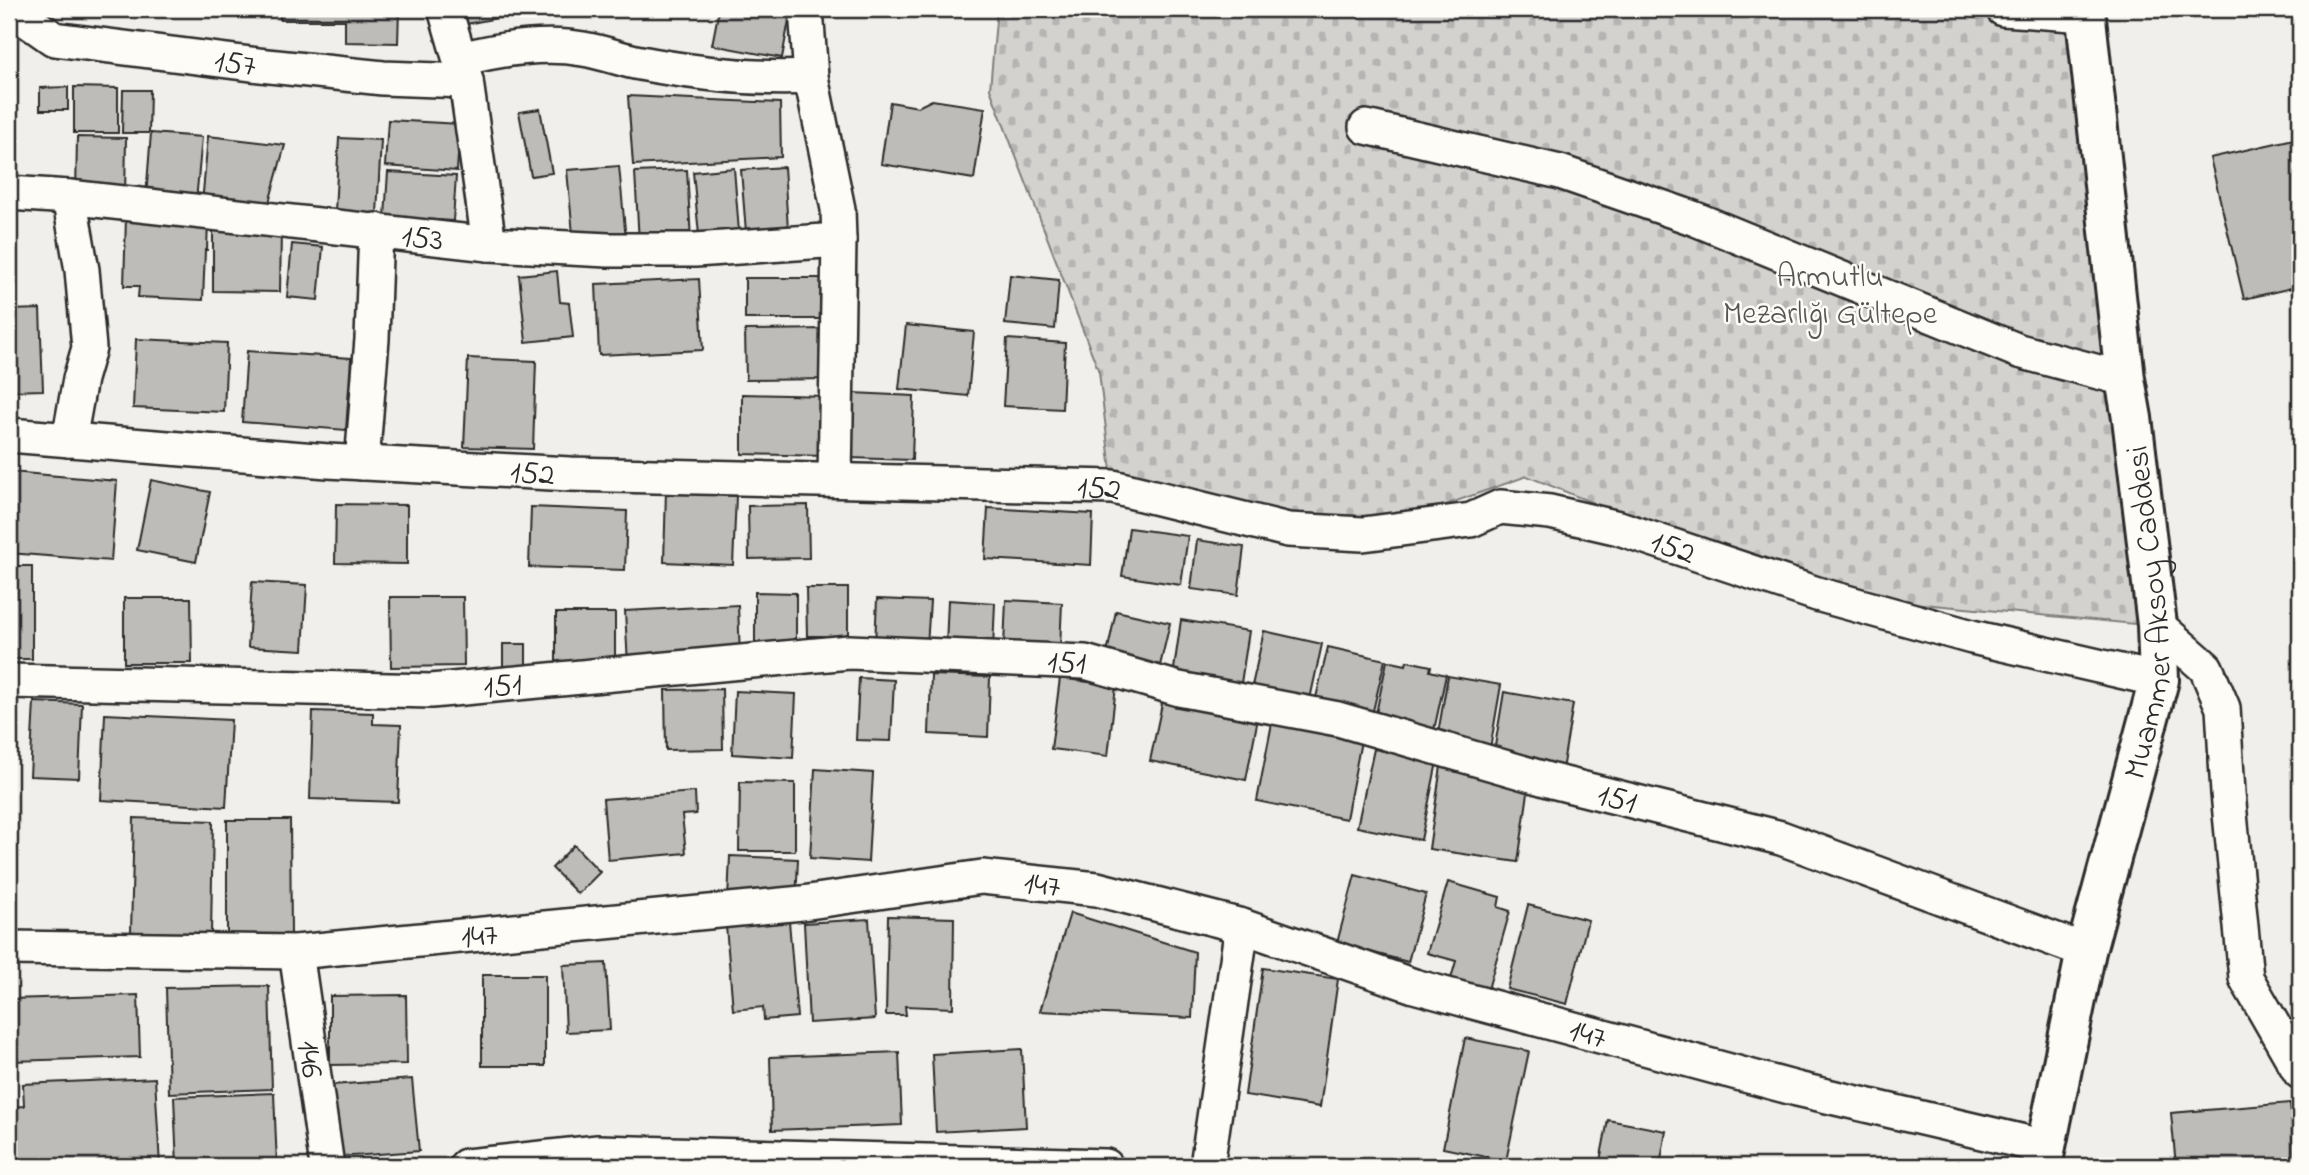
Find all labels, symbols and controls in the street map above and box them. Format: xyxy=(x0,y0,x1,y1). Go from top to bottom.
street label: 157 xyxy=(211,40,258,91)
street label: 153 xyxy=(399,214,446,266)
park label: Armutlu Mezarlığı Gültepe xyxy=(1723,255,1938,340)
street label: Muammer Aksoy Caddesi xyxy=(2113,443,2186,785)
street label: 152 xyxy=(509,451,556,500)
street label: 152 xyxy=(1077,466,1126,515)
street label: 152 xyxy=(1644,520,1701,579)
street label: 151 xyxy=(1046,640,1087,689)
street label: 151 xyxy=(481,663,524,713)
street label: 151 xyxy=(1592,773,1641,828)
street label: 147 xyxy=(1021,862,1063,912)
street label: 147 xyxy=(459,913,500,963)
street label: 147 xyxy=(1563,1009,1611,1064)
street label: 146 xyxy=(282,1037,334,1081)

